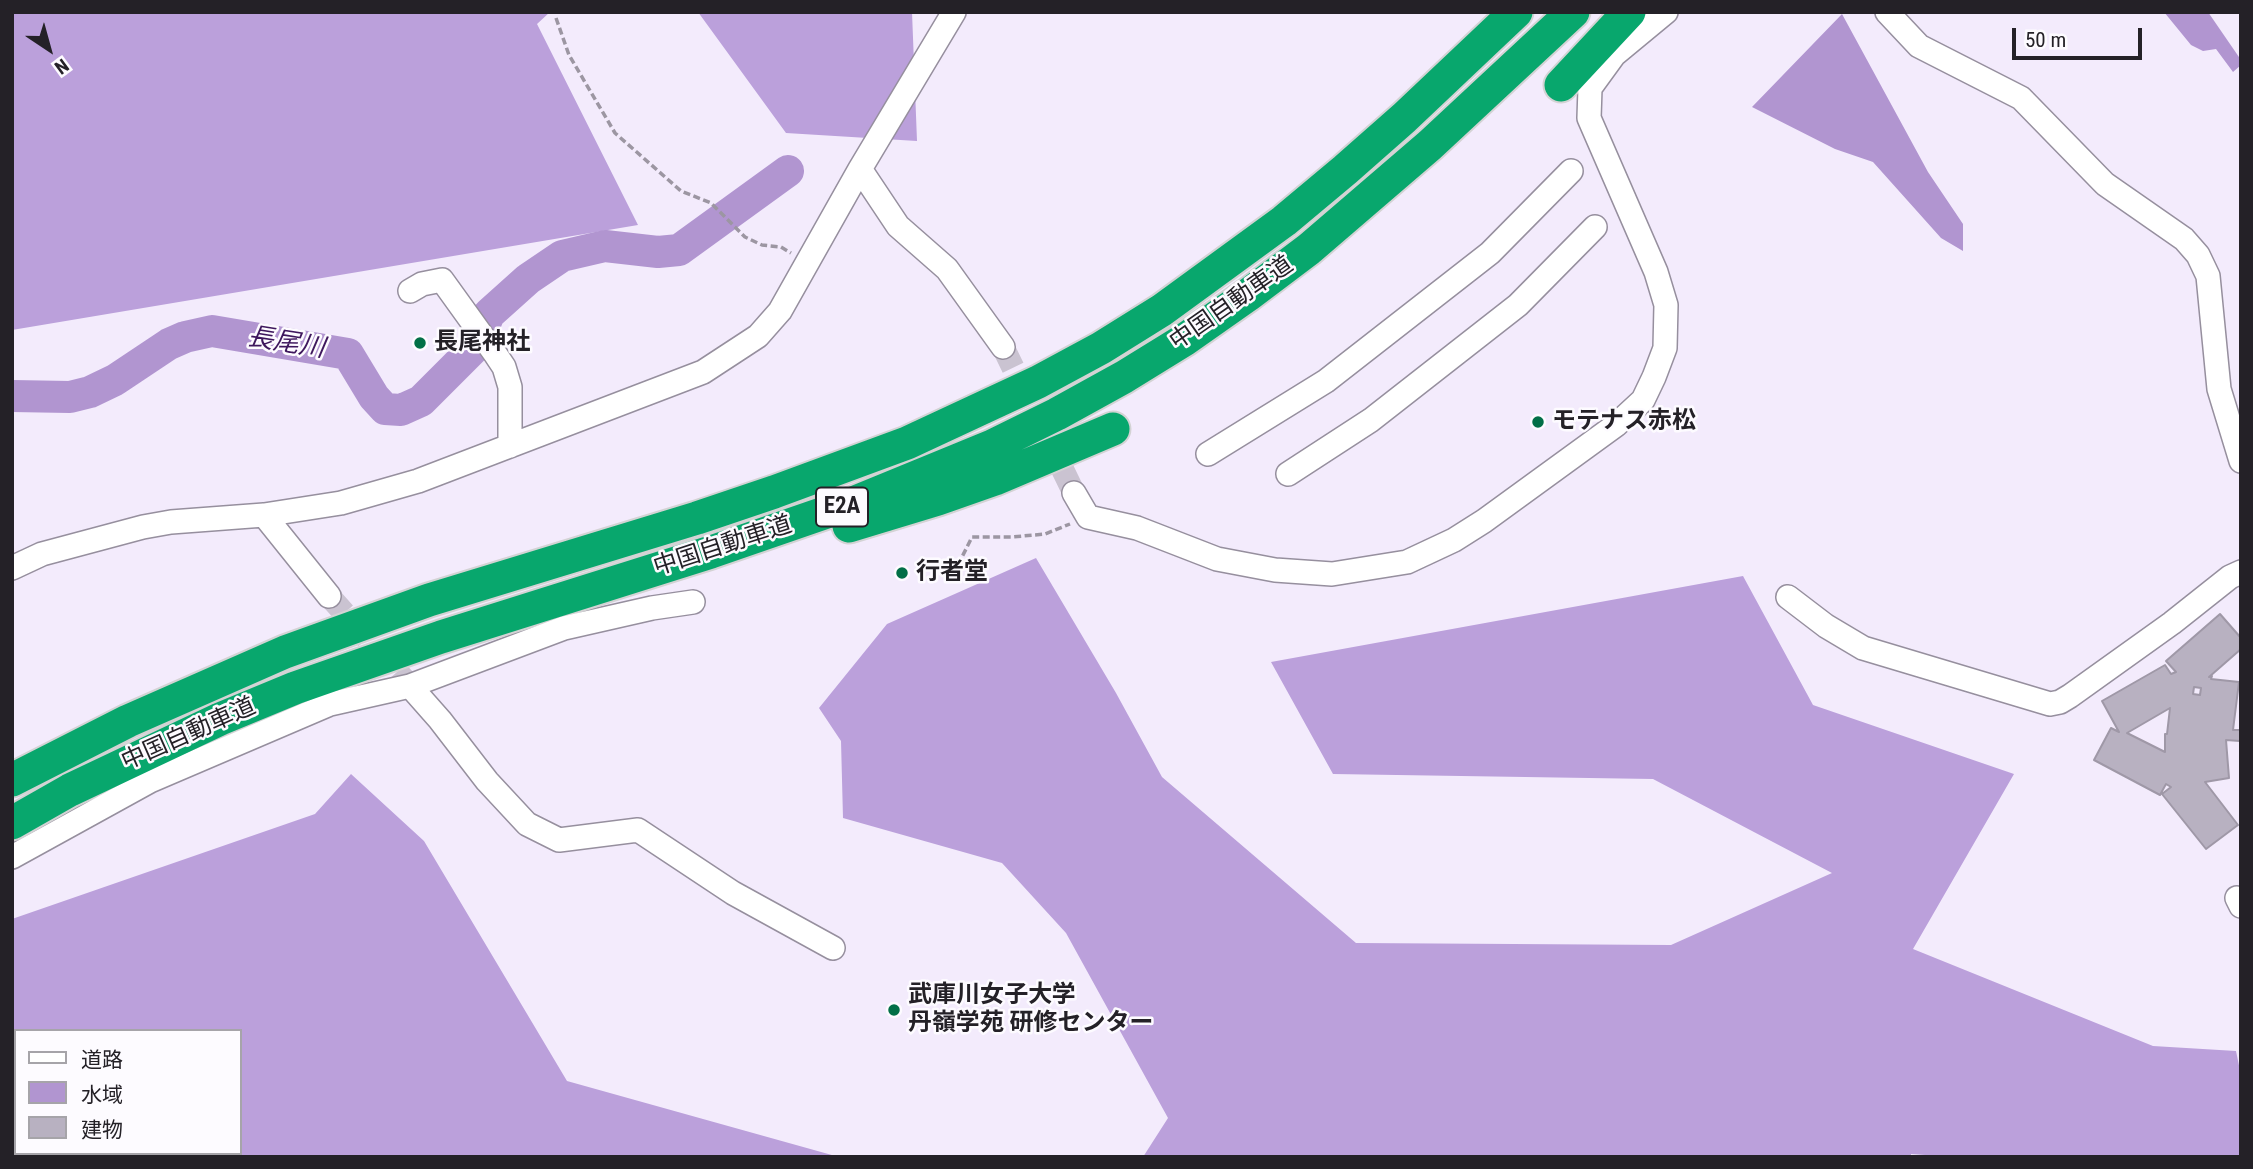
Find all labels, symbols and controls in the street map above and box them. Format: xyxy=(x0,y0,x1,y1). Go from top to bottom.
north arrow xyxy=(14,14,84,84)
scale bar xyxy=(2015,14,2144,58)
text: 50 m xyxy=(2025,28,2066,52)
text: N xyxy=(50,54,73,79)
street label: 中国自動車道 xyxy=(1165,251,1299,357)
water label: 長尾川 xyxy=(245,322,327,366)
place label: 長尾神社 xyxy=(434,329,530,357)
marker: 長尾神社 xyxy=(412,335,428,351)
place label: モテナス赤松 xyxy=(1552,408,1696,436)
marker: モテナス赤松 xyxy=(1530,414,1546,430)
road number: E2A xyxy=(816,488,868,526)
street label: 中国自動車道 xyxy=(650,511,796,583)
place label: 行者堂 xyxy=(916,559,988,587)
marker: 行者堂 xyxy=(894,565,910,581)
street label: 中国自動車道 xyxy=(117,693,261,777)
place label: 武庫川女子大学 丹嶺学苑 研修センター xyxy=(908,982,1154,1038)
marker: 武庫川女子大学 丹嶺学苑 研修センター xyxy=(886,1002,902,1018)
legend xyxy=(14,1029,242,1155)
text: 道路 xyxy=(81,1048,123,1072)
text: 水域 xyxy=(81,1083,123,1107)
text: 建物 xyxy=(81,1118,123,1142)

